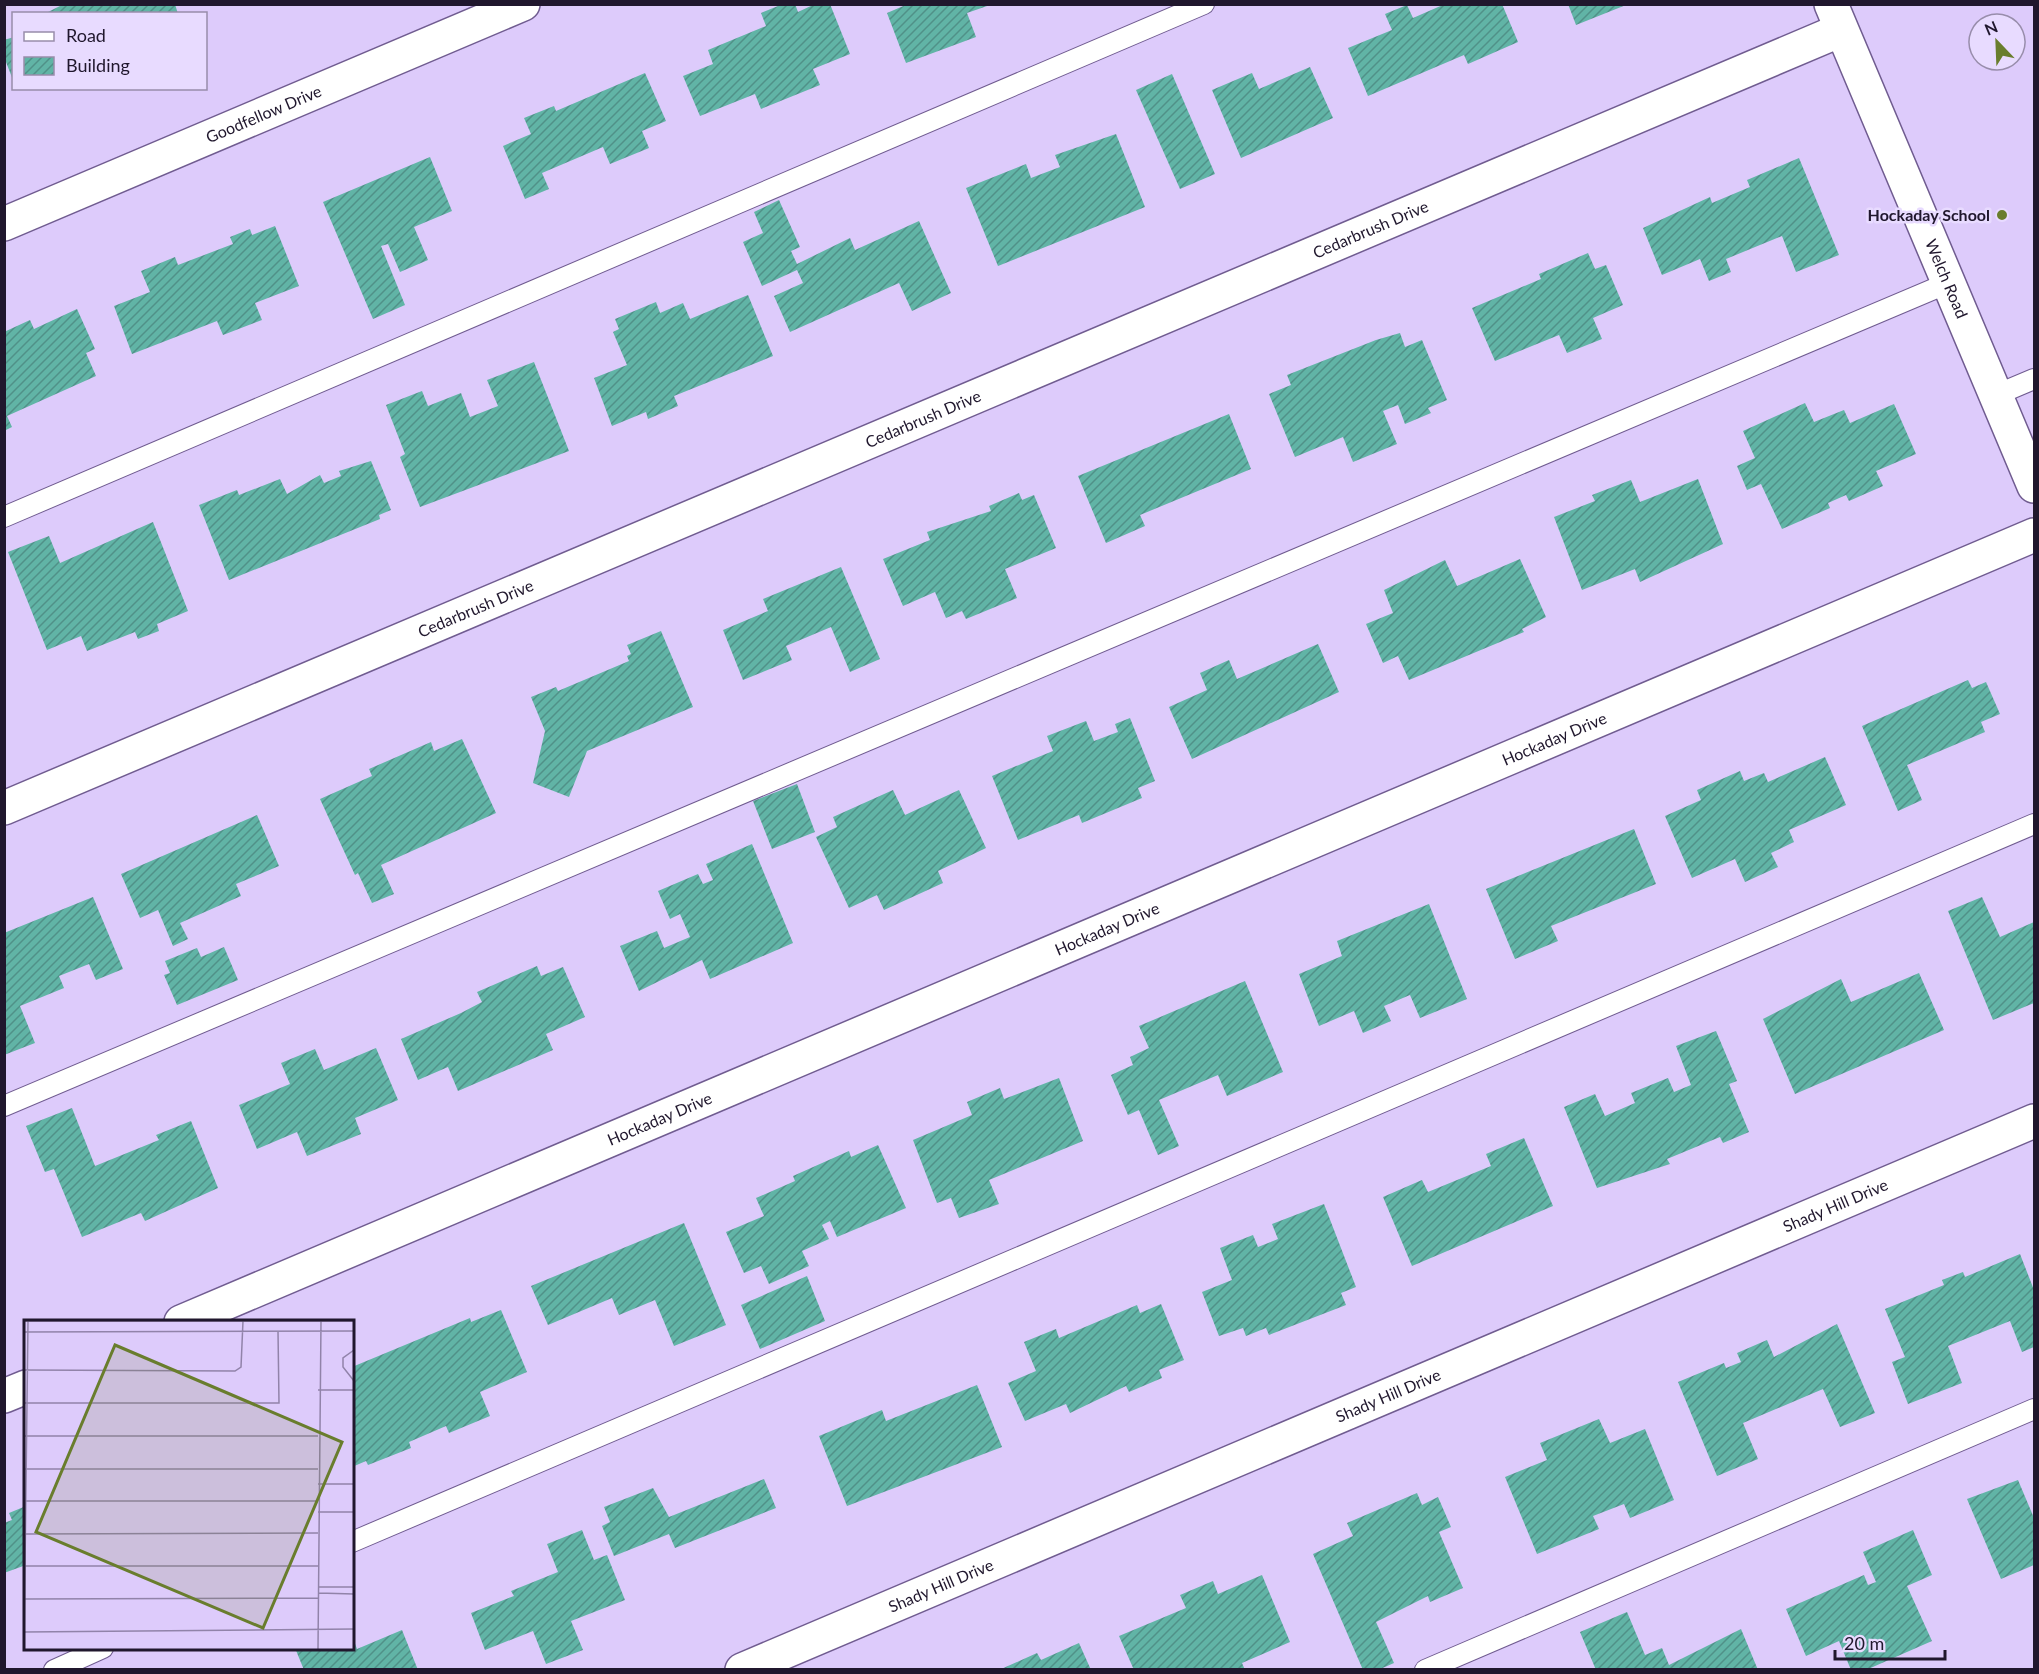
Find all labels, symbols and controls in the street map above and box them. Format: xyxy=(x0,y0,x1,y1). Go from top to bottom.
legend xyxy=(12,12,207,90)
north arrow xyxy=(1967,12,2027,72)
text: N xyxy=(1982,17,2000,39)
text: Road xyxy=(66,24,106,46)
text: Building xyxy=(66,54,130,76)
street label: Goodfellow Drive xyxy=(203,81,324,146)
street label: Cedarbrush Drive xyxy=(1310,196,1431,262)
place label: Hockaday School xyxy=(1868,205,1990,224)
marker: Hockaday School xyxy=(1995,208,2009,222)
street label: Welch Road xyxy=(1922,236,1972,321)
street label: Cedarbrush Drive xyxy=(862,385,983,451)
street label: Cedarbrush Drive xyxy=(415,575,536,641)
street label: Hockaday Drive xyxy=(1499,708,1609,769)
street label: Hockaday Drive xyxy=(1052,898,1162,959)
street label: Hockaday Drive xyxy=(604,1088,715,1149)
street label: Shady Hill Drive xyxy=(1780,1174,1891,1236)
inset map xyxy=(24,1320,354,1650)
street label: Shady Hill Drive xyxy=(1333,1364,1443,1426)
street label: Shady Hill Drive xyxy=(885,1554,996,1616)
scale bar xyxy=(1835,1623,1944,1661)
text: 20 m xyxy=(1844,1632,1884,1654)

